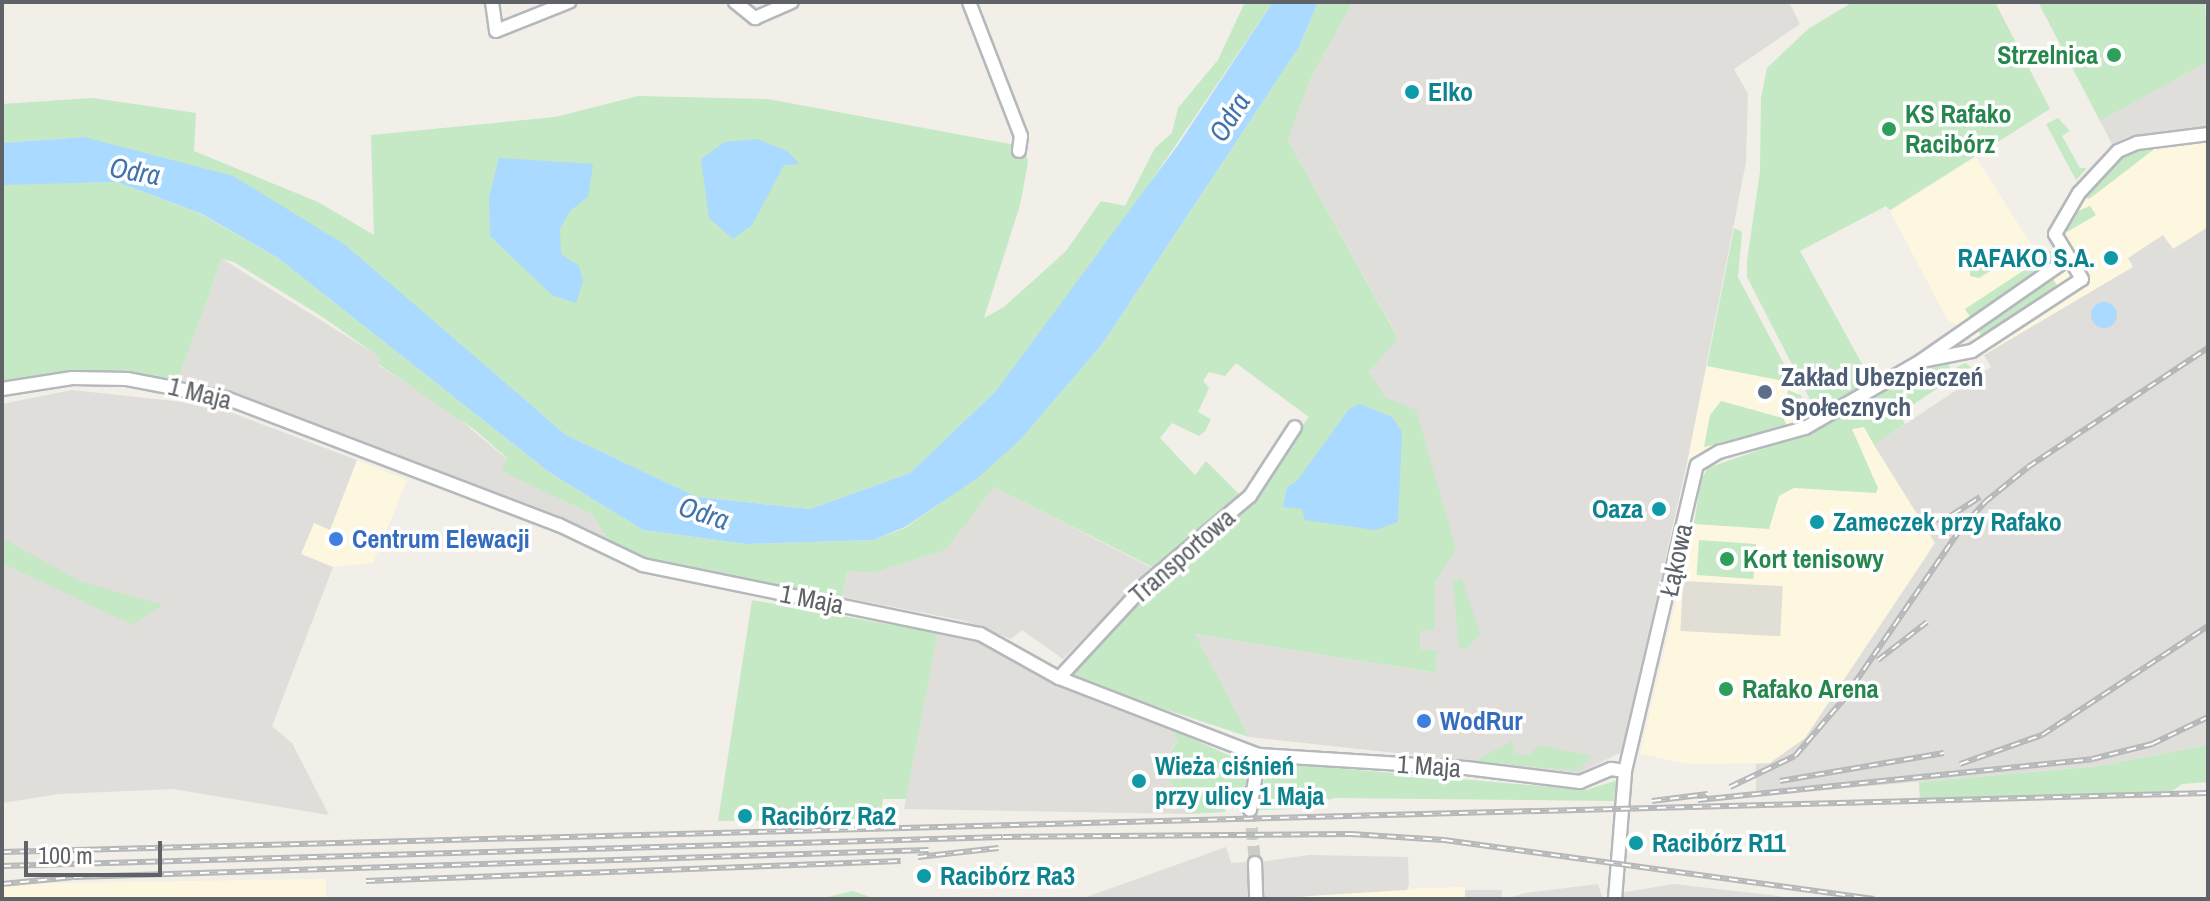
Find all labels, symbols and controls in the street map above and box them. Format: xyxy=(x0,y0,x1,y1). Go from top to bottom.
place label: Strzelnica xyxy=(1997,39,2098,71)
marker: Strzelnica xyxy=(2105,46,2123,64)
place label: Elko xyxy=(1428,76,1473,108)
marker: Elko xyxy=(1403,83,1421,101)
water label: Odra xyxy=(1201,86,1257,148)
place label: KS Rafako Racibórz xyxy=(1905,98,2012,160)
marker: KS Rafako Racibórz xyxy=(1880,120,1898,138)
water label: Odra xyxy=(107,150,163,192)
place label: RAFAKO S.A. xyxy=(1958,242,2095,274)
marker: RAFAKO S.A. xyxy=(2102,249,2120,267)
place label: Zakład Ubezpieczeń Społecznych xyxy=(1781,361,1984,422)
street label: 1 Maja xyxy=(165,370,235,416)
marker: Zakład Ubezpieczeń Społecznych xyxy=(1756,383,1774,401)
water label: Odra xyxy=(675,489,733,537)
place label: Oaza xyxy=(1592,493,1643,525)
marker: Oaza xyxy=(1650,500,1668,518)
street label: Transportowa xyxy=(1123,502,1241,610)
place label: Zameczek przy Rafako xyxy=(1833,506,2062,538)
marker: Zameczek przy Rafako xyxy=(1808,513,1826,531)
street label: Łąkowa xyxy=(1653,521,1699,599)
place label: Centrum Elewacji xyxy=(352,523,530,555)
marker: Centrum Elewacji xyxy=(327,530,345,548)
place label: Kort tenisowy xyxy=(1743,543,1884,575)
marker: Kort tenisowy xyxy=(1718,550,1736,568)
street label: 1 Maja xyxy=(778,578,846,620)
place label: Rafako Arena xyxy=(1742,673,1879,705)
marker: Rafako Arena xyxy=(1717,680,1735,698)
place label: WodRur xyxy=(1440,705,1523,737)
marker: WodRur xyxy=(1415,712,1433,730)
street label: 1 Maja xyxy=(1396,748,1462,784)
place label: Wieża ciśnień przy ulicy 1 Maja xyxy=(1155,750,1324,812)
marker: Wieża ciśnień przy ulicy 1 Maja xyxy=(1130,772,1148,790)
place label: Racibórz Ra2 xyxy=(761,800,896,832)
marker: Racibórz Ra2 xyxy=(736,807,754,825)
scale bar xyxy=(28,825,166,875)
place label: Racibórz R11 xyxy=(1652,827,1786,859)
marker: Racibórz R11 xyxy=(1627,834,1645,852)
text: 100 m xyxy=(38,839,93,871)
place label: Racibórz Ra3 xyxy=(940,860,1075,892)
marker: Racibórz Ra3 xyxy=(915,867,933,885)

